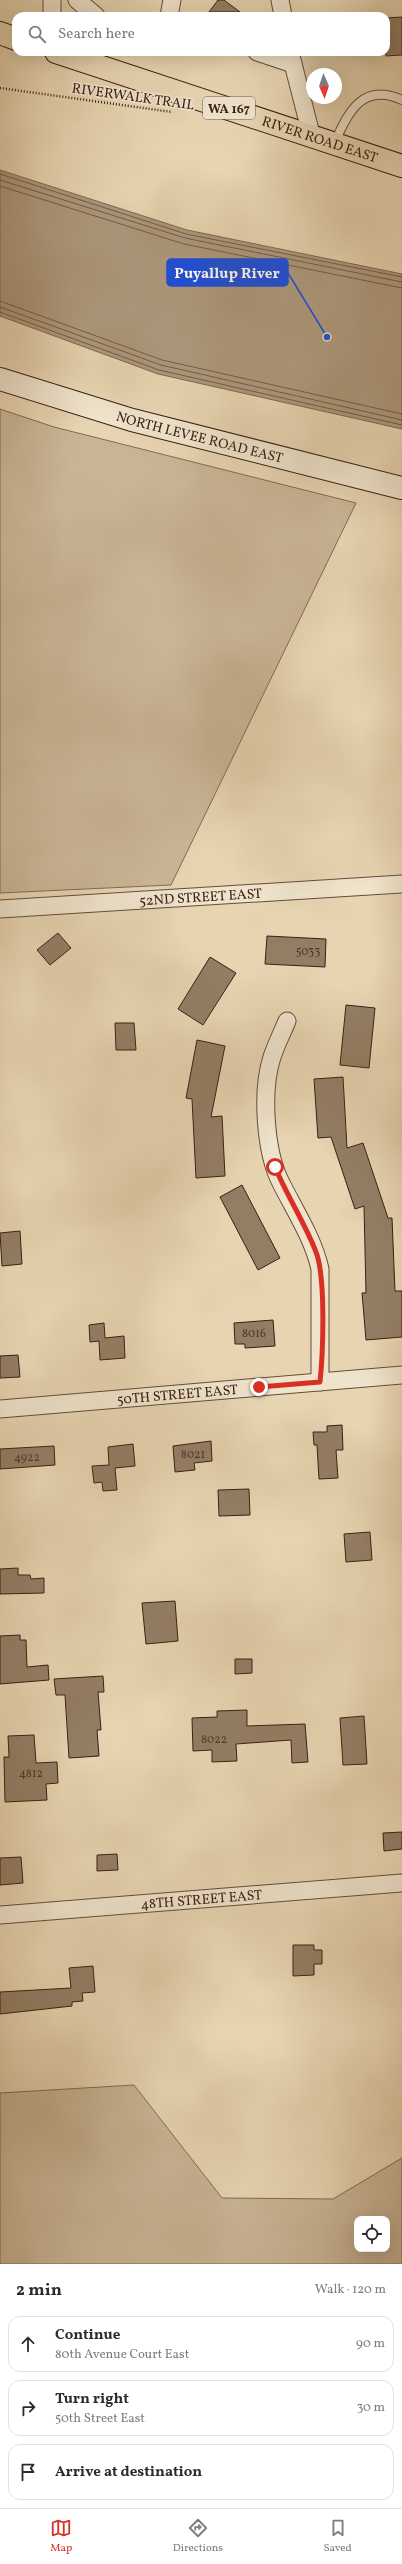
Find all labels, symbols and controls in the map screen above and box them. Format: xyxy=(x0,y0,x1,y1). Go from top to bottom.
search box xyxy=(12,12,390,56)
icon: search xyxy=(26,23,48,45)
text: Search here xyxy=(58,24,135,45)
north arrow xyxy=(306,68,342,104)
street label: RIVERWALK TRAIL xyxy=(70,79,195,116)
road number: WA 167 xyxy=(203,97,255,119)
street label: RIVER ROAD EAST xyxy=(259,112,380,168)
callout: Puyallup River xyxy=(167,259,288,286)
text: Puyallup River xyxy=(174,264,280,285)
street label: NORTH LEVEE ROAD EAST xyxy=(113,408,285,469)
street label: 52ND STREET EAST xyxy=(139,885,263,911)
house number: 5033 xyxy=(296,944,320,960)
route start xyxy=(266,1158,284,1176)
house number: 8016 xyxy=(242,1326,266,1342)
route end xyxy=(250,1378,268,1396)
street label: 50TH STREET EAST xyxy=(116,1381,239,1410)
house number: 8021 xyxy=(181,1447,205,1463)
house number: 4922 xyxy=(14,1450,40,1466)
house number: 8022 xyxy=(201,1732,227,1748)
house number: 4812 xyxy=(19,1766,43,1782)
street label: 48TH STREET EAST xyxy=(140,1886,263,1915)
map controls xyxy=(354,2216,390,2252)
button: locate xyxy=(354,2216,390,2252)
text: 2 min xyxy=(16,2279,62,2302)
text: Walk · 120 m xyxy=(315,2281,386,2299)
text: Continue xyxy=(55,2325,120,2346)
icon: ahead xyxy=(17,2333,39,2355)
text: 90 m xyxy=(356,2335,385,2353)
text: 80th Avenue Court East xyxy=(55,2346,189,2364)
text: Turn right xyxy=(55,2389,129,2410)
icon: right xyxy=(17,2397,39,2419)
text: 30 m xyxy=(357,2399,385,2417)
text: 50th Street East xyxy=(55,2410,145,2428)
icon: arrive xyxy=(17,2461,39,2483)
text: Arrive at destination xyxy=(55,2462,202,2483)
tab: Map xyxy=(50,2517,72,2556)
tab: Directions xyxy=(173,2517,223,2556)
tab: Saved xyxy=(323,2517,352,2556)

